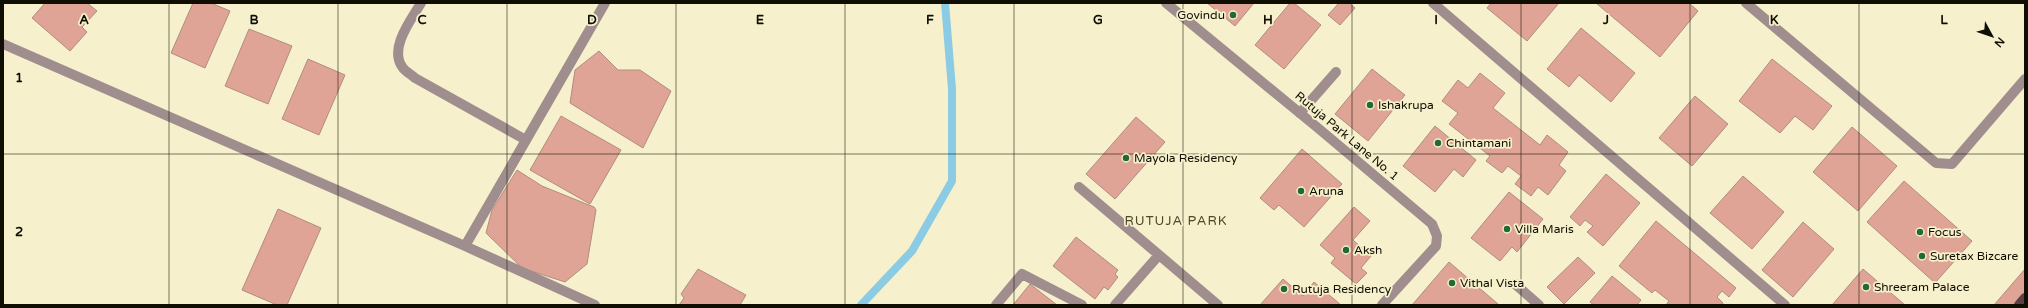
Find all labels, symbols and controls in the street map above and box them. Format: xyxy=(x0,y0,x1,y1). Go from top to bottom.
place label: Govindu xyxy=(1177,8,1225,22)
marker: Govindu xyxy=(1228,10,1238,20)
text: A xyxy=(79,12,89,28)
text: B xyxy=(249,12,259,28)
text: C xyxy=(417,12,427,28)
text: D xyxy=(587,12,597,28)
text: E xyxy=(756,12,764,28)
text: F xyxy=(926,12,934,28)
text: G xyxy=(1093,12,1103,28)
text: H xyxy=(1263,12,1273,28)
text: I xyxy=(1434,12,1438,28)
text: J xyxy=(1602,12,1609,28)
text: K xyxy=(1770,12,1779,28)
text: L xyxy=(1940,12,1948,28)
north arrow xyxy=(1972,16,2012,56)
text: N xyxy=(1991,35,2007,50)
text: 1 xyxy=(15,70,23,86)
street label: Rutuja Park Lane No. 1 xyxy=(1292,89,1402,183)
place label: Ishakrupa xyxy=(1378,98,1434,112)
marker: Ishakrupa xyxy=(1365,100,1375,110)
place label: Chintamani xyxy=(1446,136,1511,150)
marker: Chintamani xyxy=(1433,138,1443,148)
place label: Mayola Residency xyxy=(1134,151,1238,165)
marker: Mayola Residency xyxy=(1121,153,1131,163)
place label: Aruna xyxy=(1309,184,1344,198)
marker: Aruna xyxy=(1296,186,1306,196)
district label: RUTUJA PARK xyxy=(1125,213,1227,229)
place label: Villa Maris xyxy=(1515,222,1574,236)
text: 2 xyxy=(15,224,23,240)
marker: Villa Maris xyxy=(1502,224,1512,234)
place label: Focus xyxy=(1928,225,1962,239)
marker: Focus xyxy=(1915,227,1925,237)
place label: Aksh xyxy=(1354,243,1382,257)
marker: Aksh xyxy=(1341,245,1351,255)
place label: Suretax Bizcare xyxy=(1930,249,2018,263)
marker: Suretax Bizcare xyxy=(1917,251,1927,261)
place label: Vithal Vista xyxy=(1460,276,1524,290)
marker: Vithal Vista xyxy=(1447,278,1457,288)
place label: Shreeram Palace xyxy=(1874,280,1970,294)
place label: Rutuja Residency xyxy=(1292,282,1392,296)
marker: Shreeram Palace xyxy=(1861,282,1871,292)
marker: Rutuja Residency xyxy=(1279,284,1289,294)

